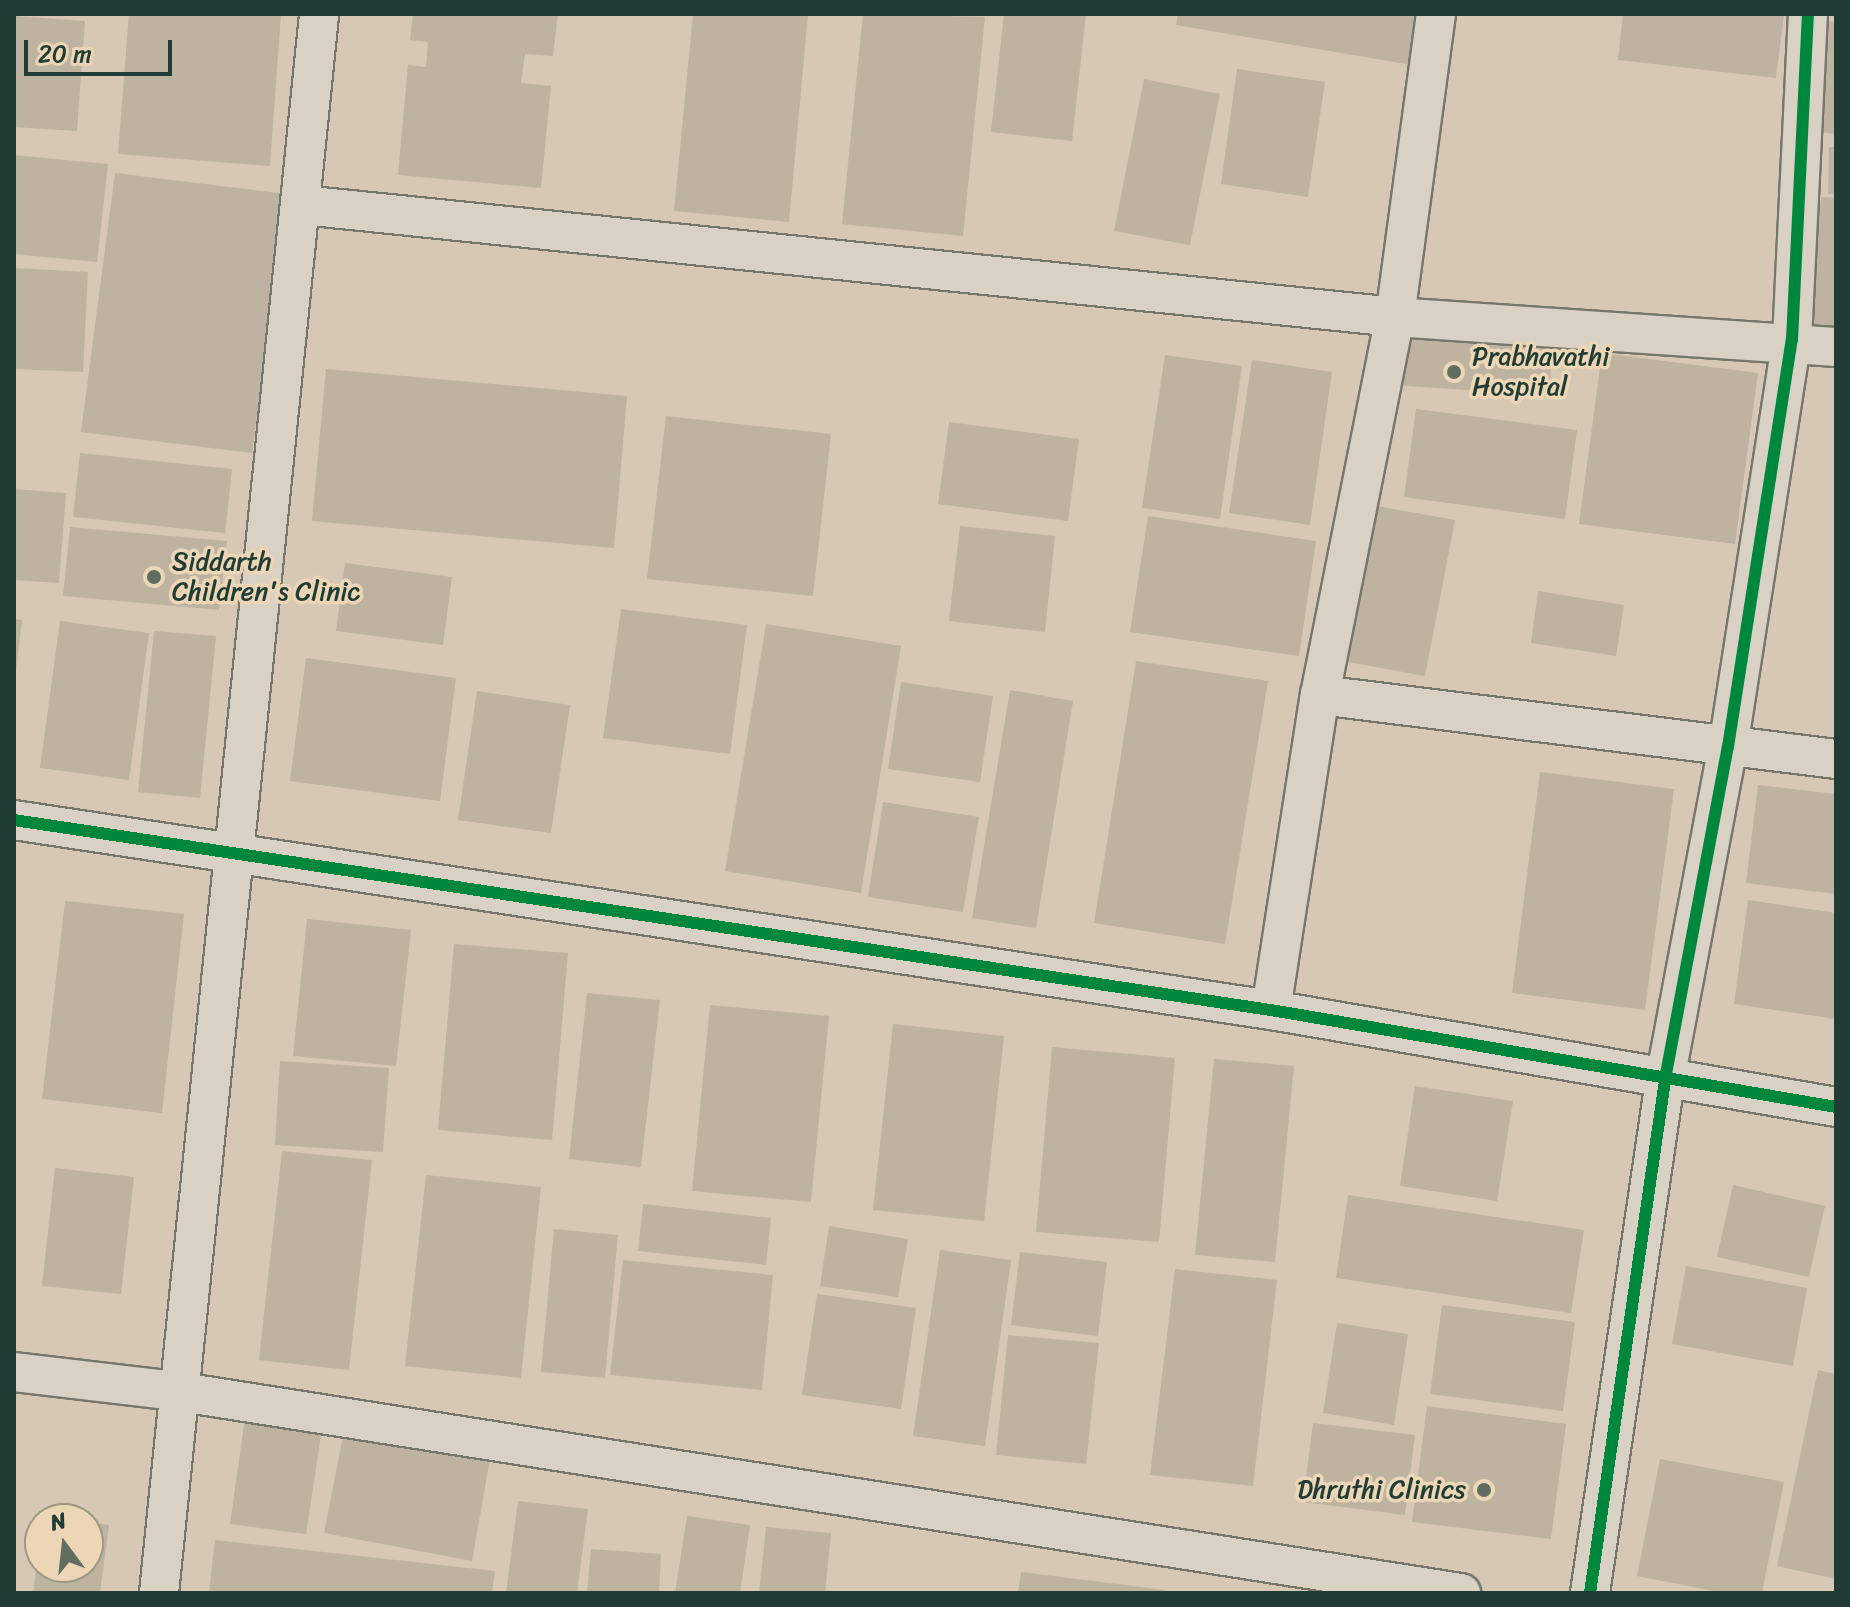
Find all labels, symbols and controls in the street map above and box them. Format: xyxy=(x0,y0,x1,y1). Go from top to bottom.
scale bar xyxy=(28,24,176,74)
text: 20 m xyxy=(38,33,92,75)
place label: Prabhavathi Hospital xyxy=(1472,341,1609,402)
marker: Prabhavathi Hospital xyxy=(1443,361,1465,383)
place label: Siddarth Children's Clinic xyxy=(172,546,360,608)
marker: Siddarth Children's Clinic xyxy=(143,566,165,588)
place label: Dhruthi Clinics xyxy=(1297,1474,1466,1506)
marker: Dhruthi Clinics xyxy=(1473,1479,1495,1501)
text: N xyxy=(46,1500,71,1542)
north arrow xyxy=(24,1503,104,1583)

